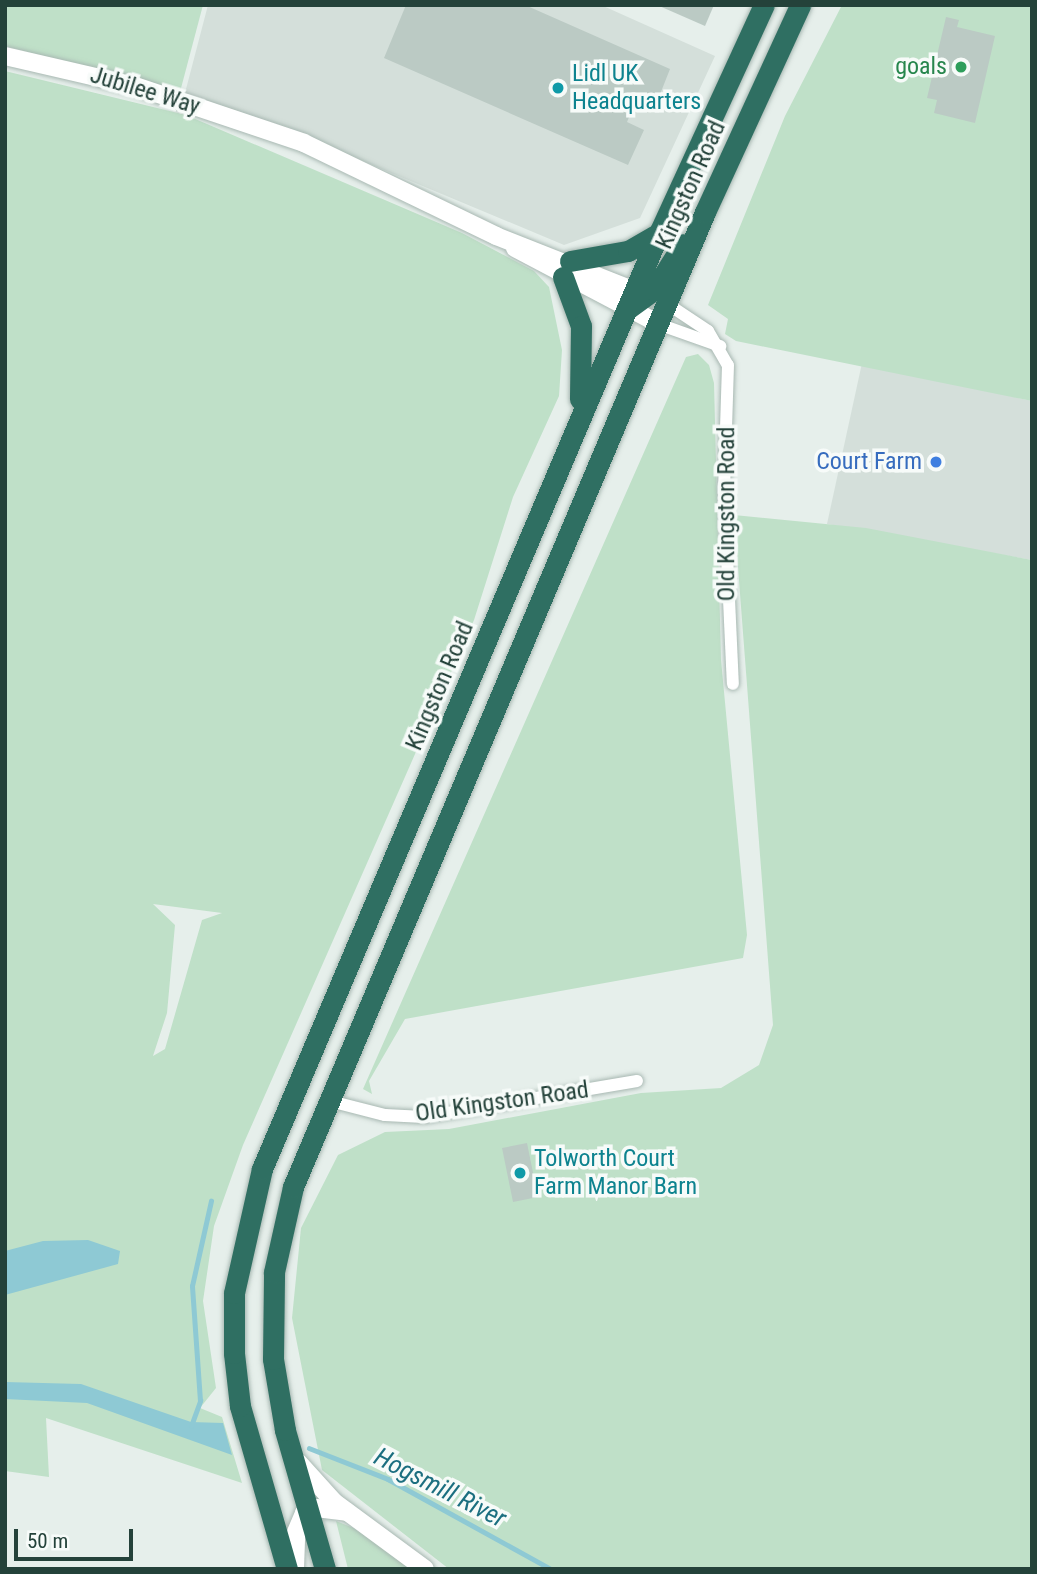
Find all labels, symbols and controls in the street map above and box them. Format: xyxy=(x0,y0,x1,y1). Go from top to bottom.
place label: goals xyxy=(895,53,947,81)
marker: goals xyxy=(953,59,969,75)
place label: Lidl UK Headquarters xyxy=(572,60,701,116)
street label: Jubilee Way xyxy=(87,61,203,121)
marker: Lidl UK Headquarters xyxy=(550,80,566,96)
street label: Kingston Road xyxy=(650,116,732,254)
street label: Old Kingston Road xyxy=(713,427,741,601)
place label: Court Farm xyxy=(816,448,922,476)
marker: Court Farm xyxy=(928,454,944,470)
street label: Kingston Road xyxy=(400,617,480,755)
street label: Old Kingston Road xyxy=(414,1076,590,1128)
place label: Tolworth Court Farm Manor Barn xyxy=(534,1145,697,1201)
marker: Tolworth Court Farm Manor Barn xyxy=(512,1165,528,1181)
water label: Hogsmill River xyxy=(369,1441,511,1535)
scale bar xyxy=(18,1514,136,1558)
text: 50 m xyxy=(27,1529,68,1553)

